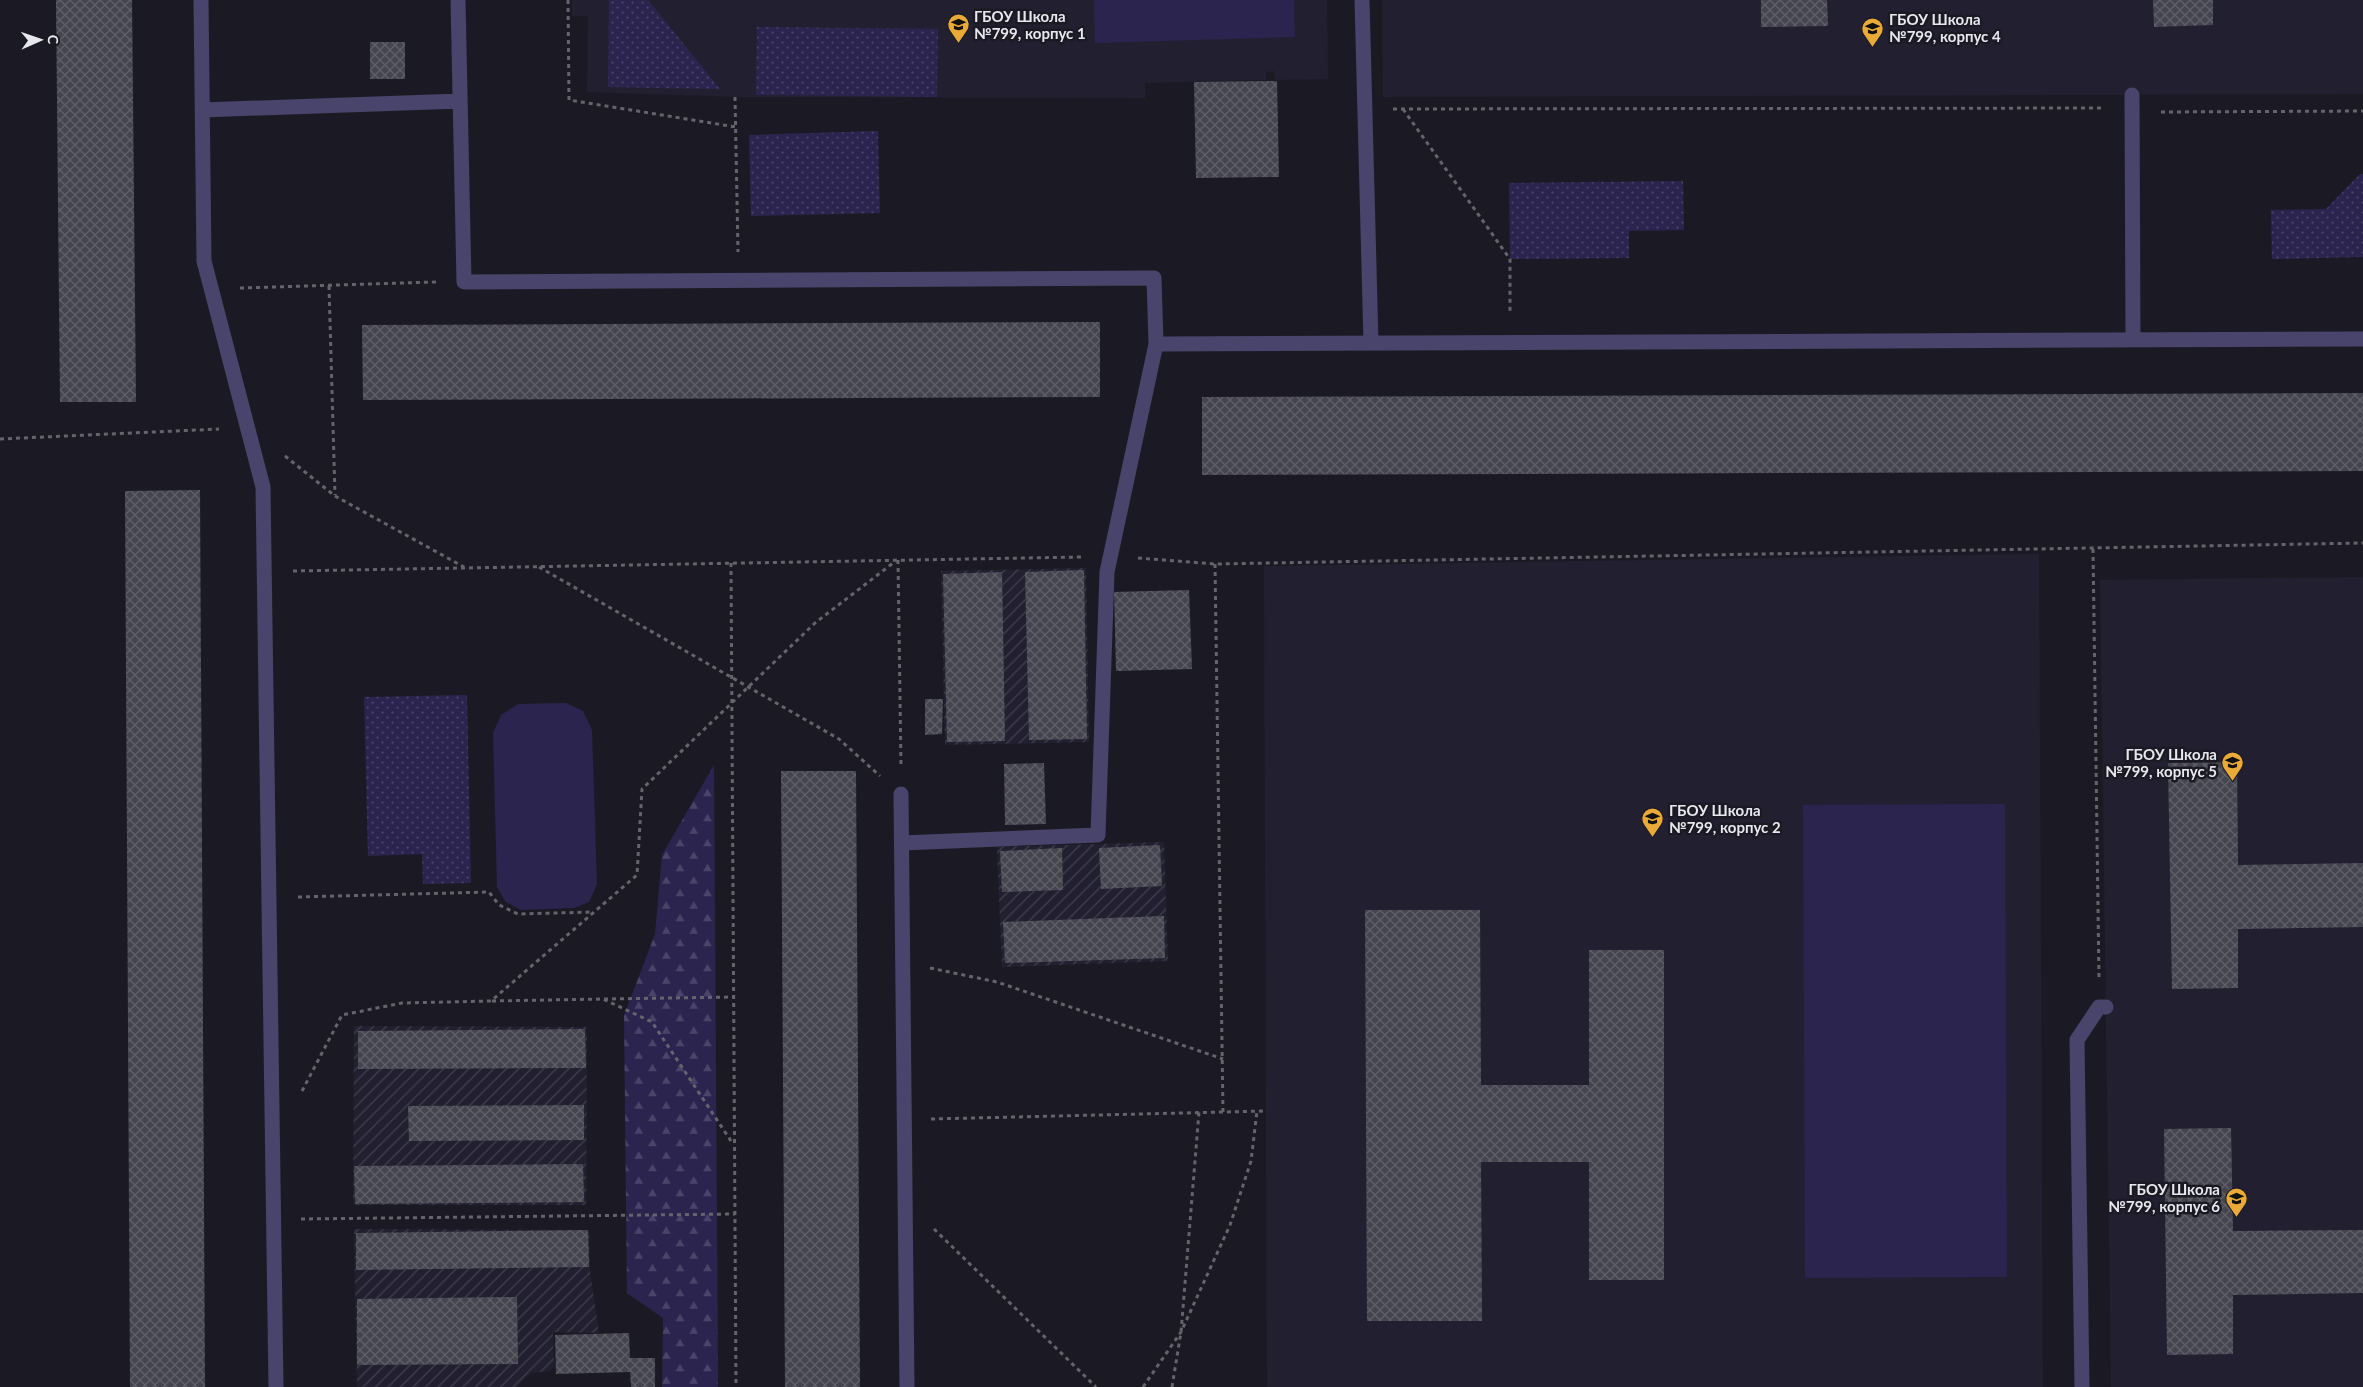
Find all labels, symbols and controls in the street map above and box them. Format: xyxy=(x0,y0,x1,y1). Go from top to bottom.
place label: ГБОУ Школа №799, корпус 1 xyxy=(974,7,1086,42)
place label: ГБОУ Школа №799, корпус 4 xyxy=(1889,10,2001,45)
school or university icon: ГБОУ Школа №799, корпус 1 xyxy=(946,13,970,44)
north arrow xyxy=(15,15,65,65)
school or university icon: ГБОУ Школа №799, корпус 4 xyxy=(1861,16,1885,47)
text: С xyxy=(45,35,62,45)
place label: ГБОУ Школа №799, корпус 5 xyxy=(2105,745,2217,780)
school or university icon: ГБОУ Школа №799, корпус 5 xyxy=(2221,751,2245,782)
place label: ГБОУ Школа №799, корпус 2 xyxy=(1669,801,1781,836)
school or university icon: ГБОУ Школа №799, корпус 2 xyxy=(1641,807,1665,838)
place label: ГБОУ Школа №799, корпус 6 xyxy=(2108,1180,2220,1215)
school or university icon: ГБОУ Школа №799, корпус 6 xyxy=(2224,1186,2248,1217)

